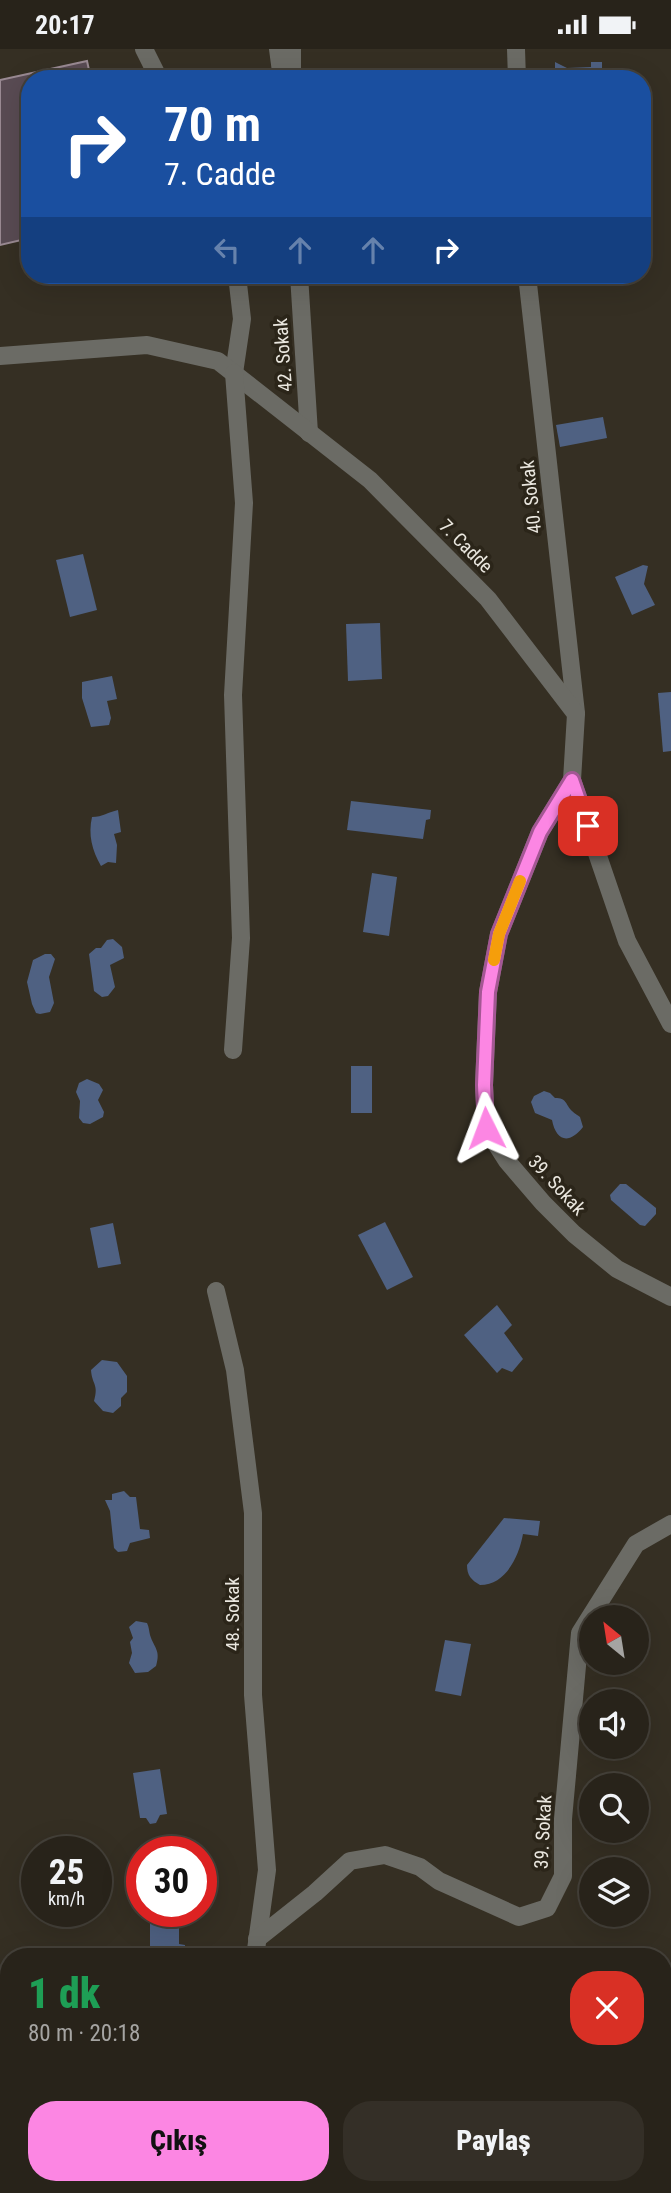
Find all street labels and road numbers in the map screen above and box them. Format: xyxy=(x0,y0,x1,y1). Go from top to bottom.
street label: 42. Sokak xyxy=(269,317,297,393)
street label: 40. Sokak xyxy=(516,459,546,535)
street label: 7. Cadde xyxy=(434,514,498,578)
street label: 39. Sokak xyxy=(523,1150,591,1220)
street label: 48. Sokak xyxy=(221,1577,244,1651)
street label: 39. Sokak xyxy=(530,1794,556,1869)

